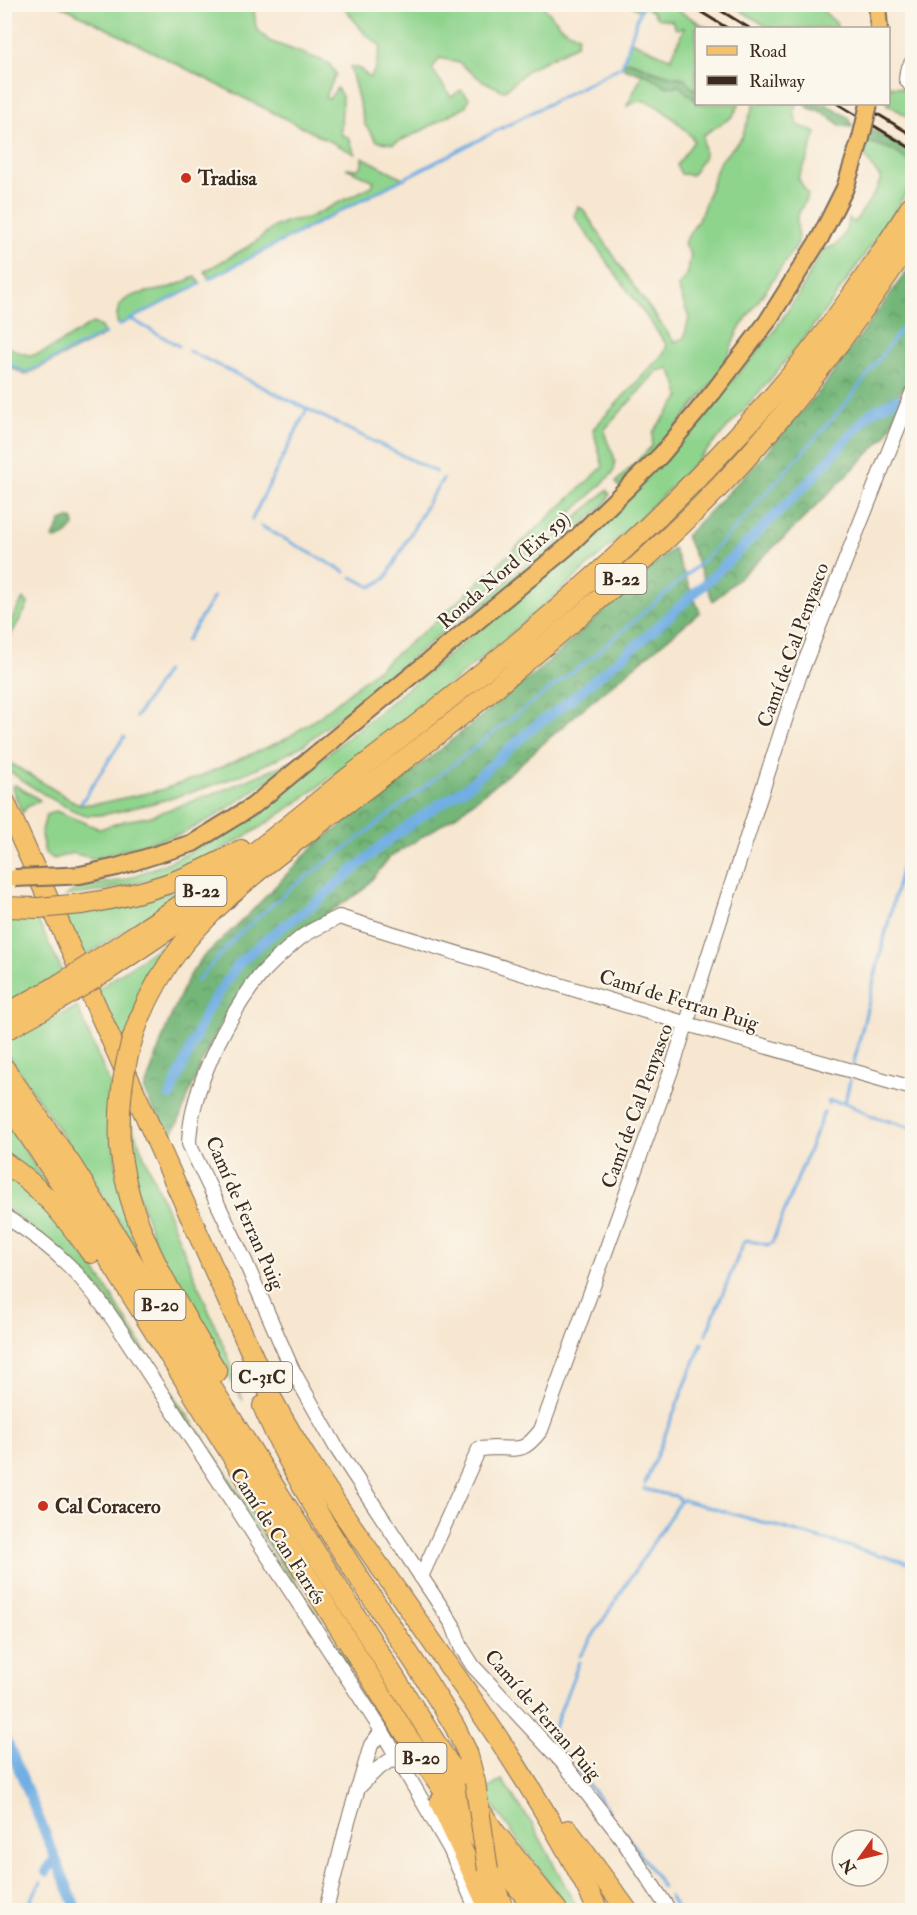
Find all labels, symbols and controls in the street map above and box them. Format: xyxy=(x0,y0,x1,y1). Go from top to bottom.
legend xyxy=(695,27,890,105)
text: Road xyxy=(749,40,787,63)
text: Railway xyxy=(749,70,806,93)
place label: Tradisa xyxy=(197,166,257,191)
marker: Tradisa xyxy=(179,171,193,185)
street label: Ronda Nord (Eix 59) xyxy=(433,506,575,634)
street label: Camí de Cal Penyasco xyxy=(752,559,834,731)
road number: B-22 xyxy=(596,564,646,594)
road number: B-22 xyxy=(176,876,226,906)
street label: Camí de Ferran Puig xyxy=(596,964,763,1036)
street label: Camí de Cal Penyasco xyxy=(596,1020,678,1192)
street label: Camí de Ferran Puig xyxy=(200,1132,291,1295)
road number: B-20 xyxy=(134,1290,186,1320)
road number: C-31C xyxy=(232,1362,292,1392)
street label: Camí de Can Farrés xyxy=(225,1463,332,1609)
place label: Cal Coracero xyxy=(55,1494,161,1519)
marker: Cal Coracero xyxy=(36,1499,50,1513)
street label: Camí de Ferran Puig xyxy=(479,1644,607,1787)
road number: B-20 xyxy=(396,1743,446,1773)
north arrow xyxy=(830,1828,890,1888)
text: N xyxy=(836,1854,861,1878)

